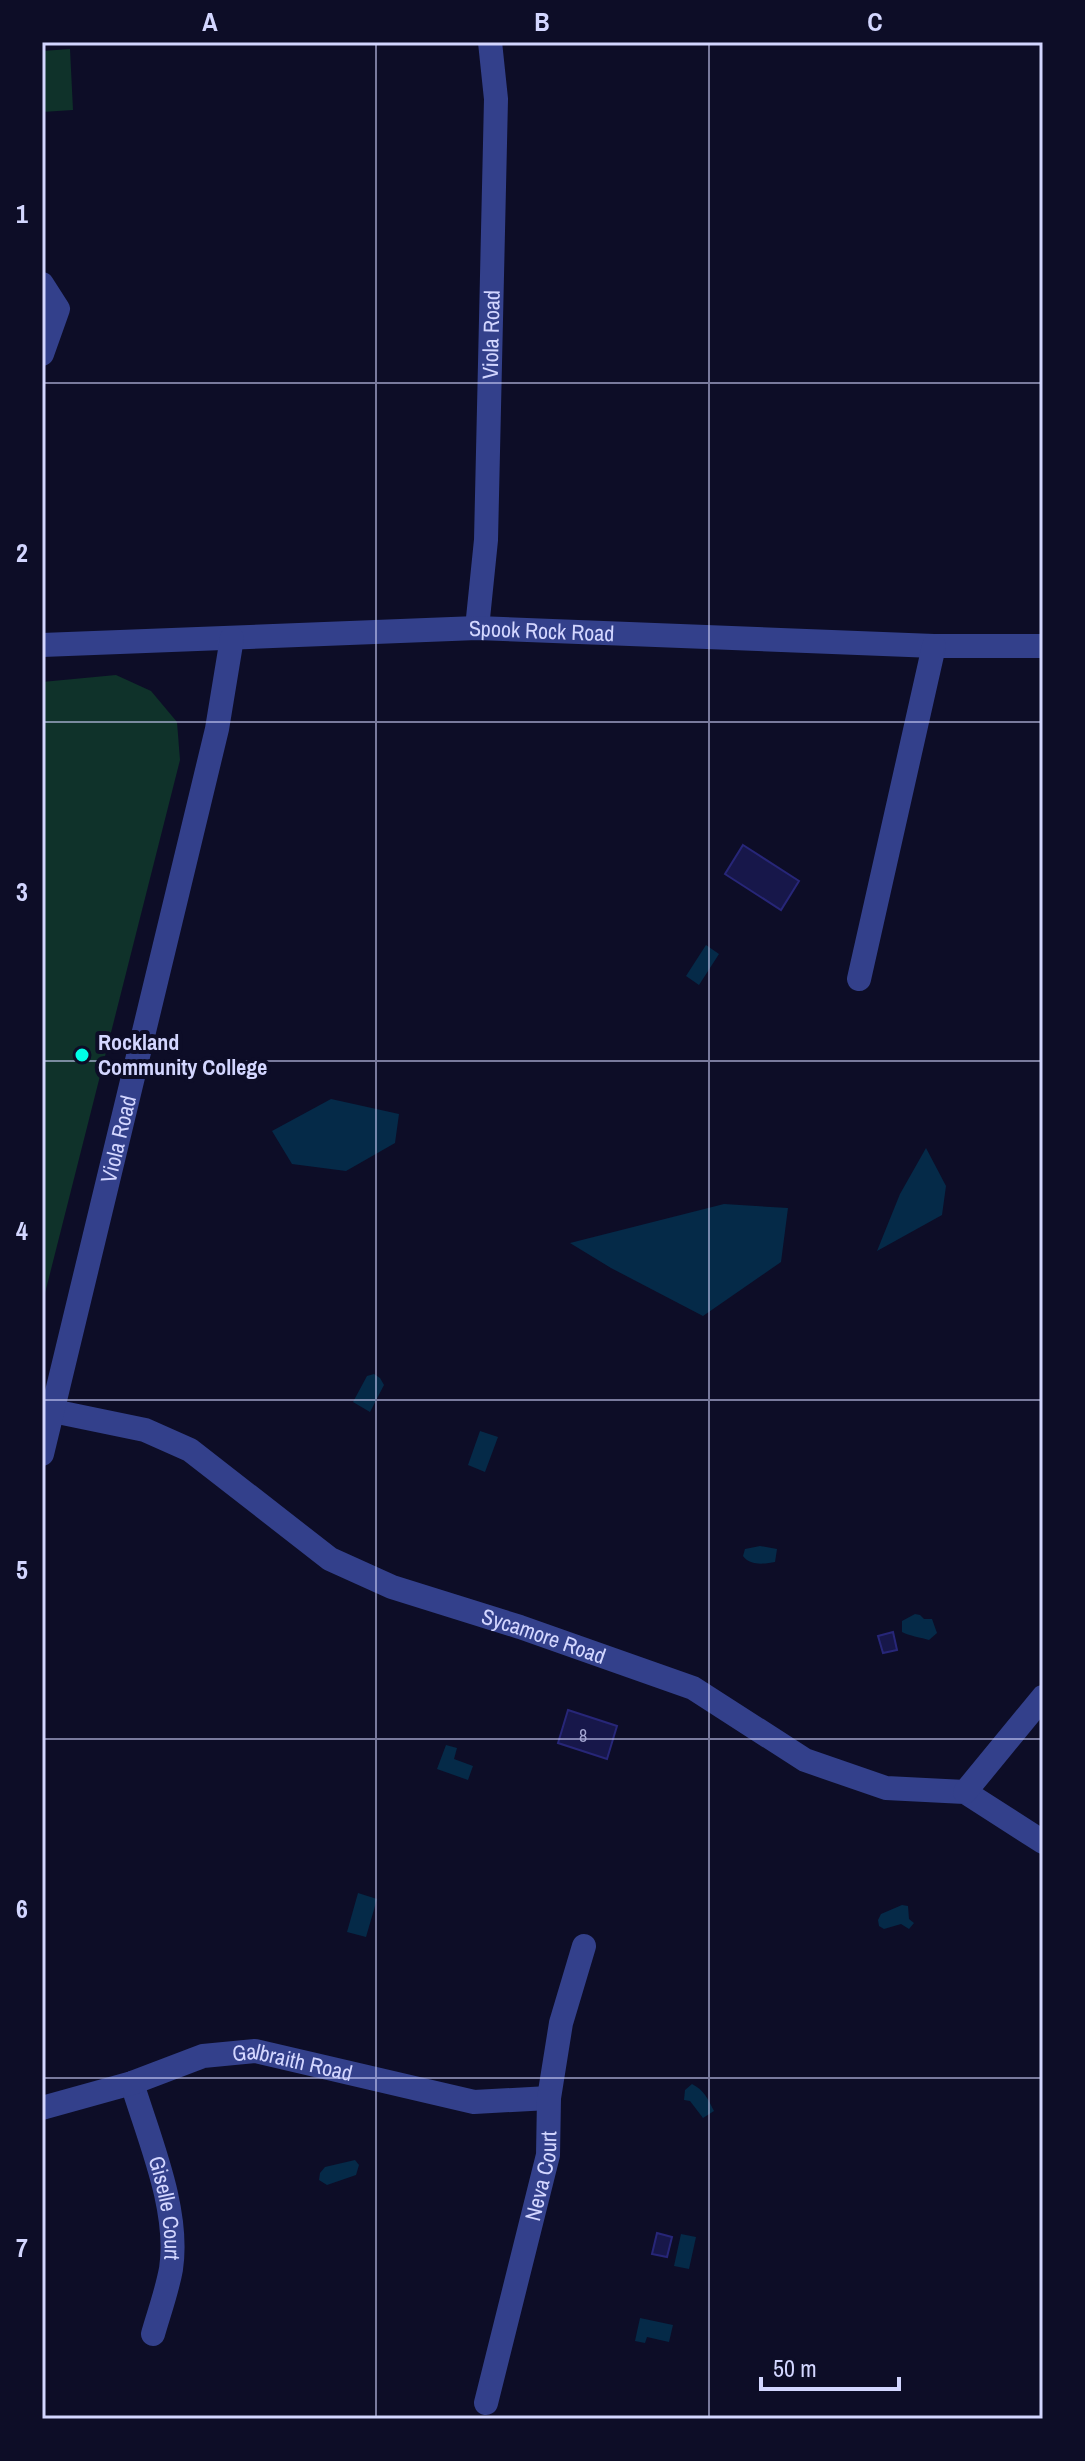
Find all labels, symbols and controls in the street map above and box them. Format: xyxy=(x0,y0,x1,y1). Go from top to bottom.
text: A xyxy=(202,4,218,39)
text: B xyxy=(534,4,550,39)
text: C xyxy=(867,4,883,39)
text: 1 xyxy=(16,196,28,231)
street label: Viola Road xyxy=(475,290,507,379)
text: 2 xyxy=(16,535,28,570)
street label: Spook Rock Road xyxy=(468,613,615,648)
text: 3 xyxy=(16,874,28,909)
place label: Rockland Community College xyxy=(98,1027,267,1082)
marker: Rockland Community College xyxy=(73,1046,91,1064)
street label: Viola Road xyxy=(93,1092,143,1186)
text: 4 xyxy=(16,1213,28,1248)
text: 5 xyxy=(16,1552,28,1587)
street label: Sycamore Road xyxy=(478,1601,610,1671)
house number: 8 xyxy=(579,1723,587,1748)
text: 6 xyxy=(16,1891,28,1926)
street label: Galbraith Road xyxy=(231,2036,355,2088)
street label: Neva Court xyxy=(517,2131,563,2224)
street label: Giselle Court xyxy=(142,2152,188,2261)
text: 7 xyxy=(16,2230,28,2265)
scale bar xyxy=(761,2341,899,2391)
text: 50 m xyxy=(773,2352,817,2384)

